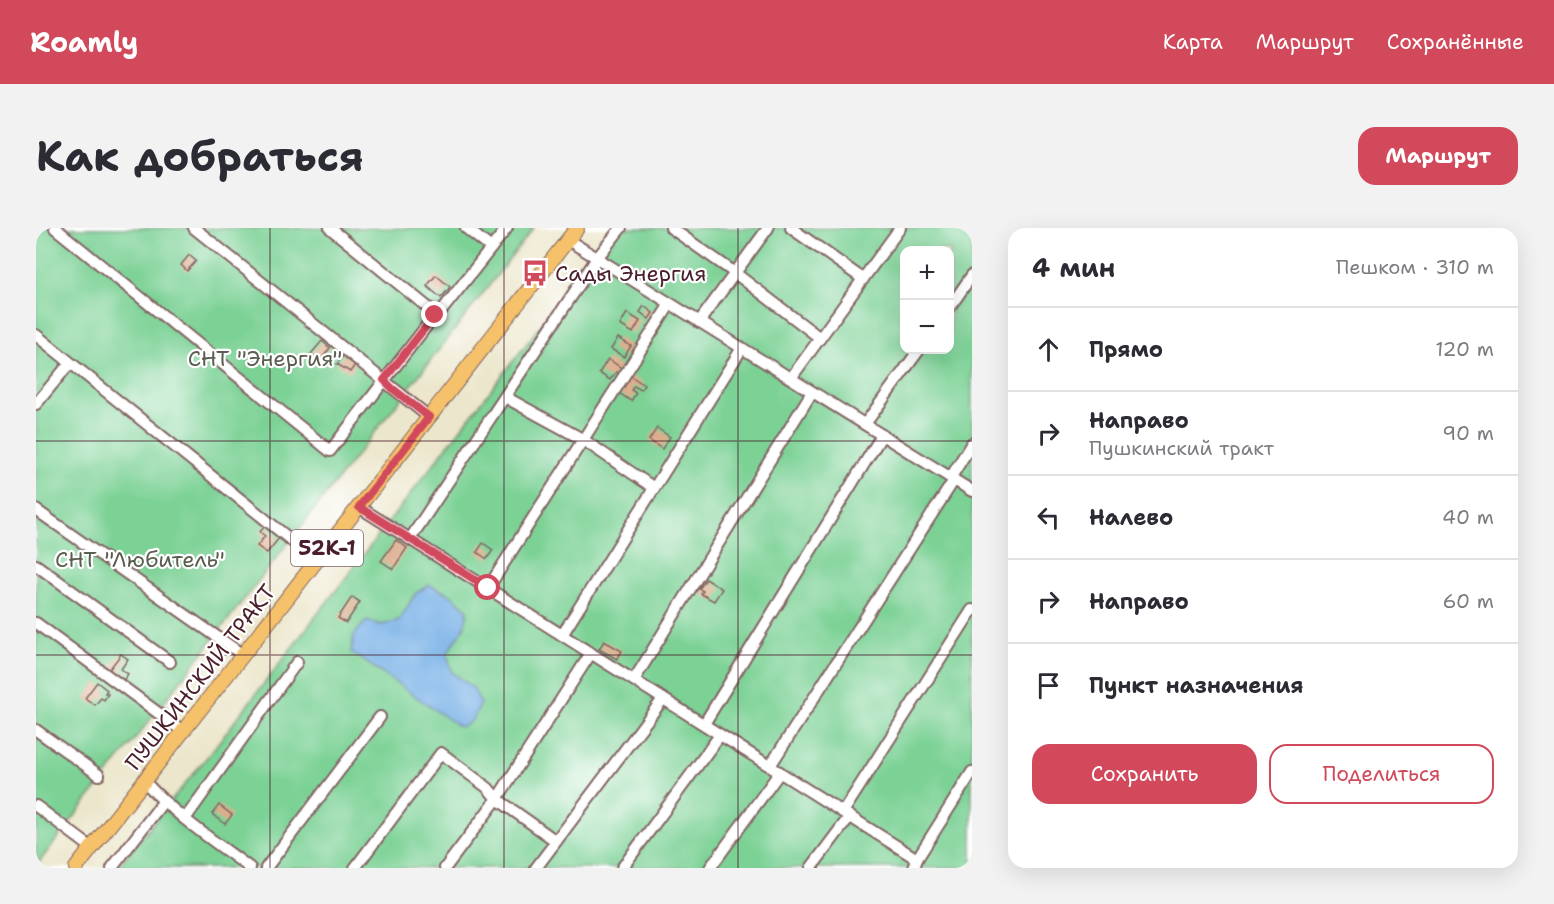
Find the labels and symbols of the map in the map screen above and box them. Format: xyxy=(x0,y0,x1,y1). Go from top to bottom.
bus stop icon: Сады Энергия xyxy=(520,258,550,288)
place label: Сады Энергия xyxy=(555,259,707,288)
route end xyxy=(421,301,447,327)
park label: СНТ "Энергия" xyxy=(188,344,342,373)
road number: 52К-1 xyxy=(291,530,363,566)
park label: СНТ "Любитель" xyxy=(55,545,225,574)
route start xyxy=(474,574,500,600)
street label: ПУШКИНСКИЙ ТРАКТ xyxy=(119,578,282,776)

